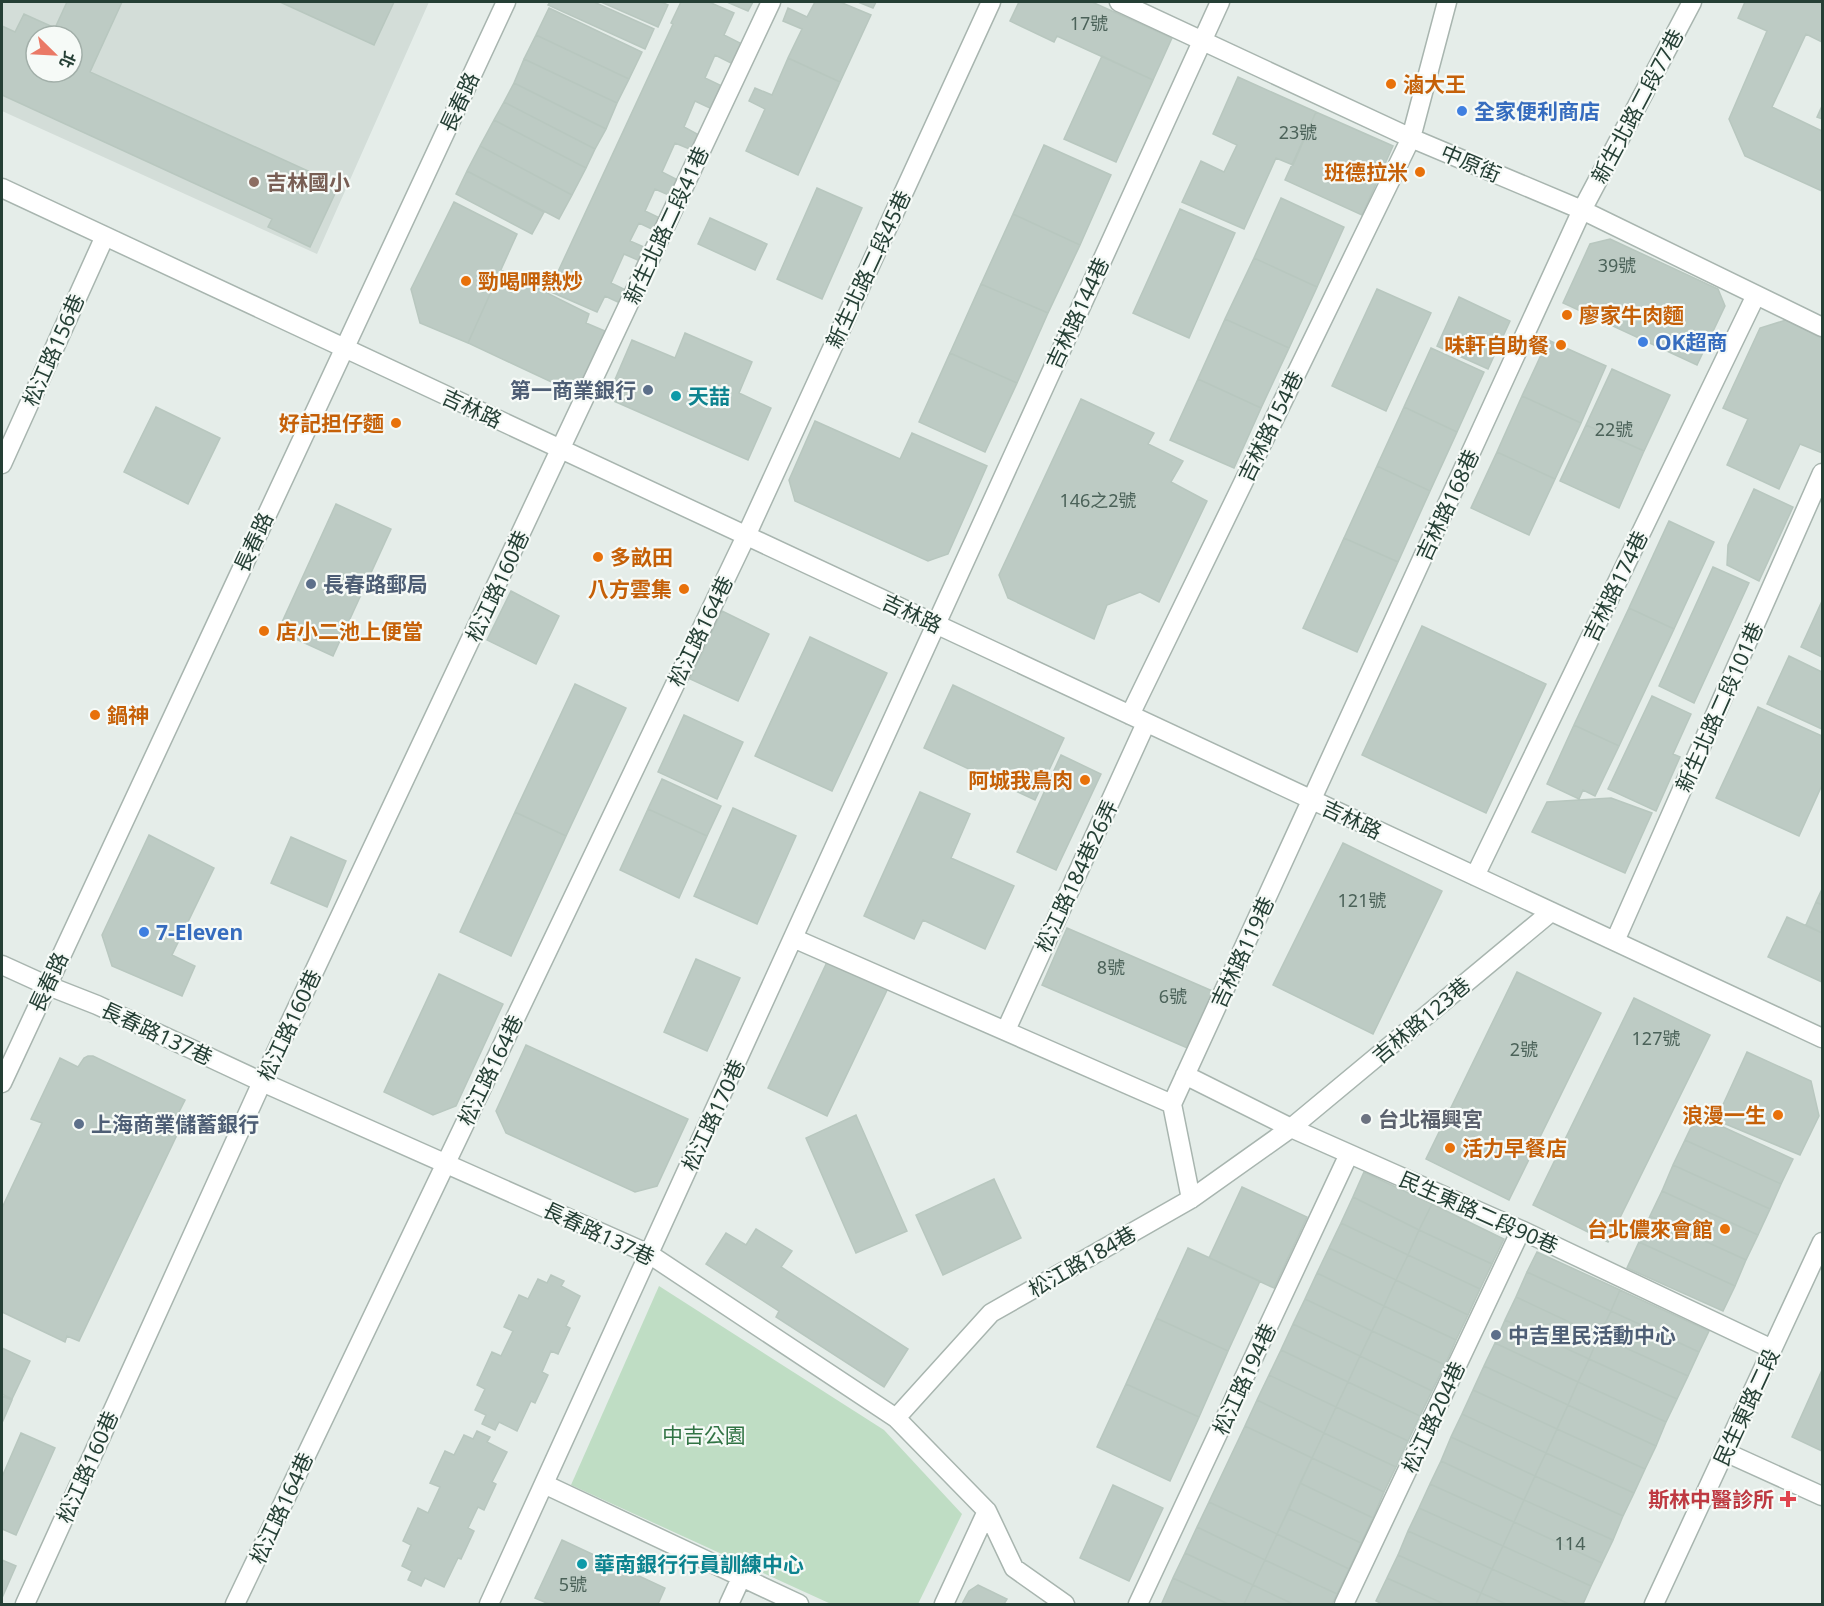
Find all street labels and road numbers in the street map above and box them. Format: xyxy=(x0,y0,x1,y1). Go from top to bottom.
street label: 新生北路二段77巷 xyxy=(1584,24,1690,188)
street label: 長春路 xyxy=(433,68,485,136)
street label: 中原街 xyxy=(1437,138,1505,188)
street label: 新生北路二段41巷 xyxy=(617,142,715,308)
street label: 新生北路二段45巷 xyxy=(819,186,917,352)
street label: 吉林路144巷 xyxy=(1039,253,1115,373)
street label: 松江路156巷 xyxy=(16,289,90,411)
street label: 吉林路154巷 xyxy=(1231,366,1309,486)
street label: 吉林路 xyxy=(438,382,506,434)
street label: 吉林路168巷 xyxy=(1409,445,1485,565)
street label: 長春路 xyxy=(227,508,279,576)
street label: 松江路160巷 xyxy=(459,526,535,646)
street label: 吉林路174巷 xyxy=(1576,526,1654,646)
street label: 松江路164巷 xyxy=(661,571,739,691)
street label: 吉林路 xyxy=(878,587,946,639)
street label: 新生北路二段101巷 xyxy=(1669,618,1769,796)
street label: 吉林路 xyxy=(1318,793,1386,845)
street label: 松江路184巷26弄 xyxy=(1028,795,1124,957)
street label: 吉林路119巷 xyxy=(1204,892,1280,1012)
street label: 長春路 xyxy=(22,948,74,1016)
street label: 松江路160巷 xyxy=(251,965,327,1085)
street label: 吉林路123巷 xyxy=(1366,971,1476,1069)
street label: 長春路137巷 xyxy=(97,995,217,1071)
street label: 松江路164巷 xyxy=(451,1010,529,1130)
street label: 松江路170巷 xyxy=(675,1055,751,1175)
street label: 民生東路二段90巷 xyxy=(1395,1164,1563,1260)
street label: 長春路137巷 xyxy=(539,1195,659,1271)
street label: 松江路184巷 xyxy=(1023,1219,1141,1303)
street label: 松江路194巷 xyxy=(1206,1319,1282,1439)
street label: 民生東路二段 xyxy=(1707,1344,1785,1470)
street label: 松江路204巷 xyxy=(1395,1357,1471,1477)
street label: 松江路160巷 xyxy=(50,1406,124,1528)
street label: 松江路164巷 xyxy=(243,1448,319,1568)

